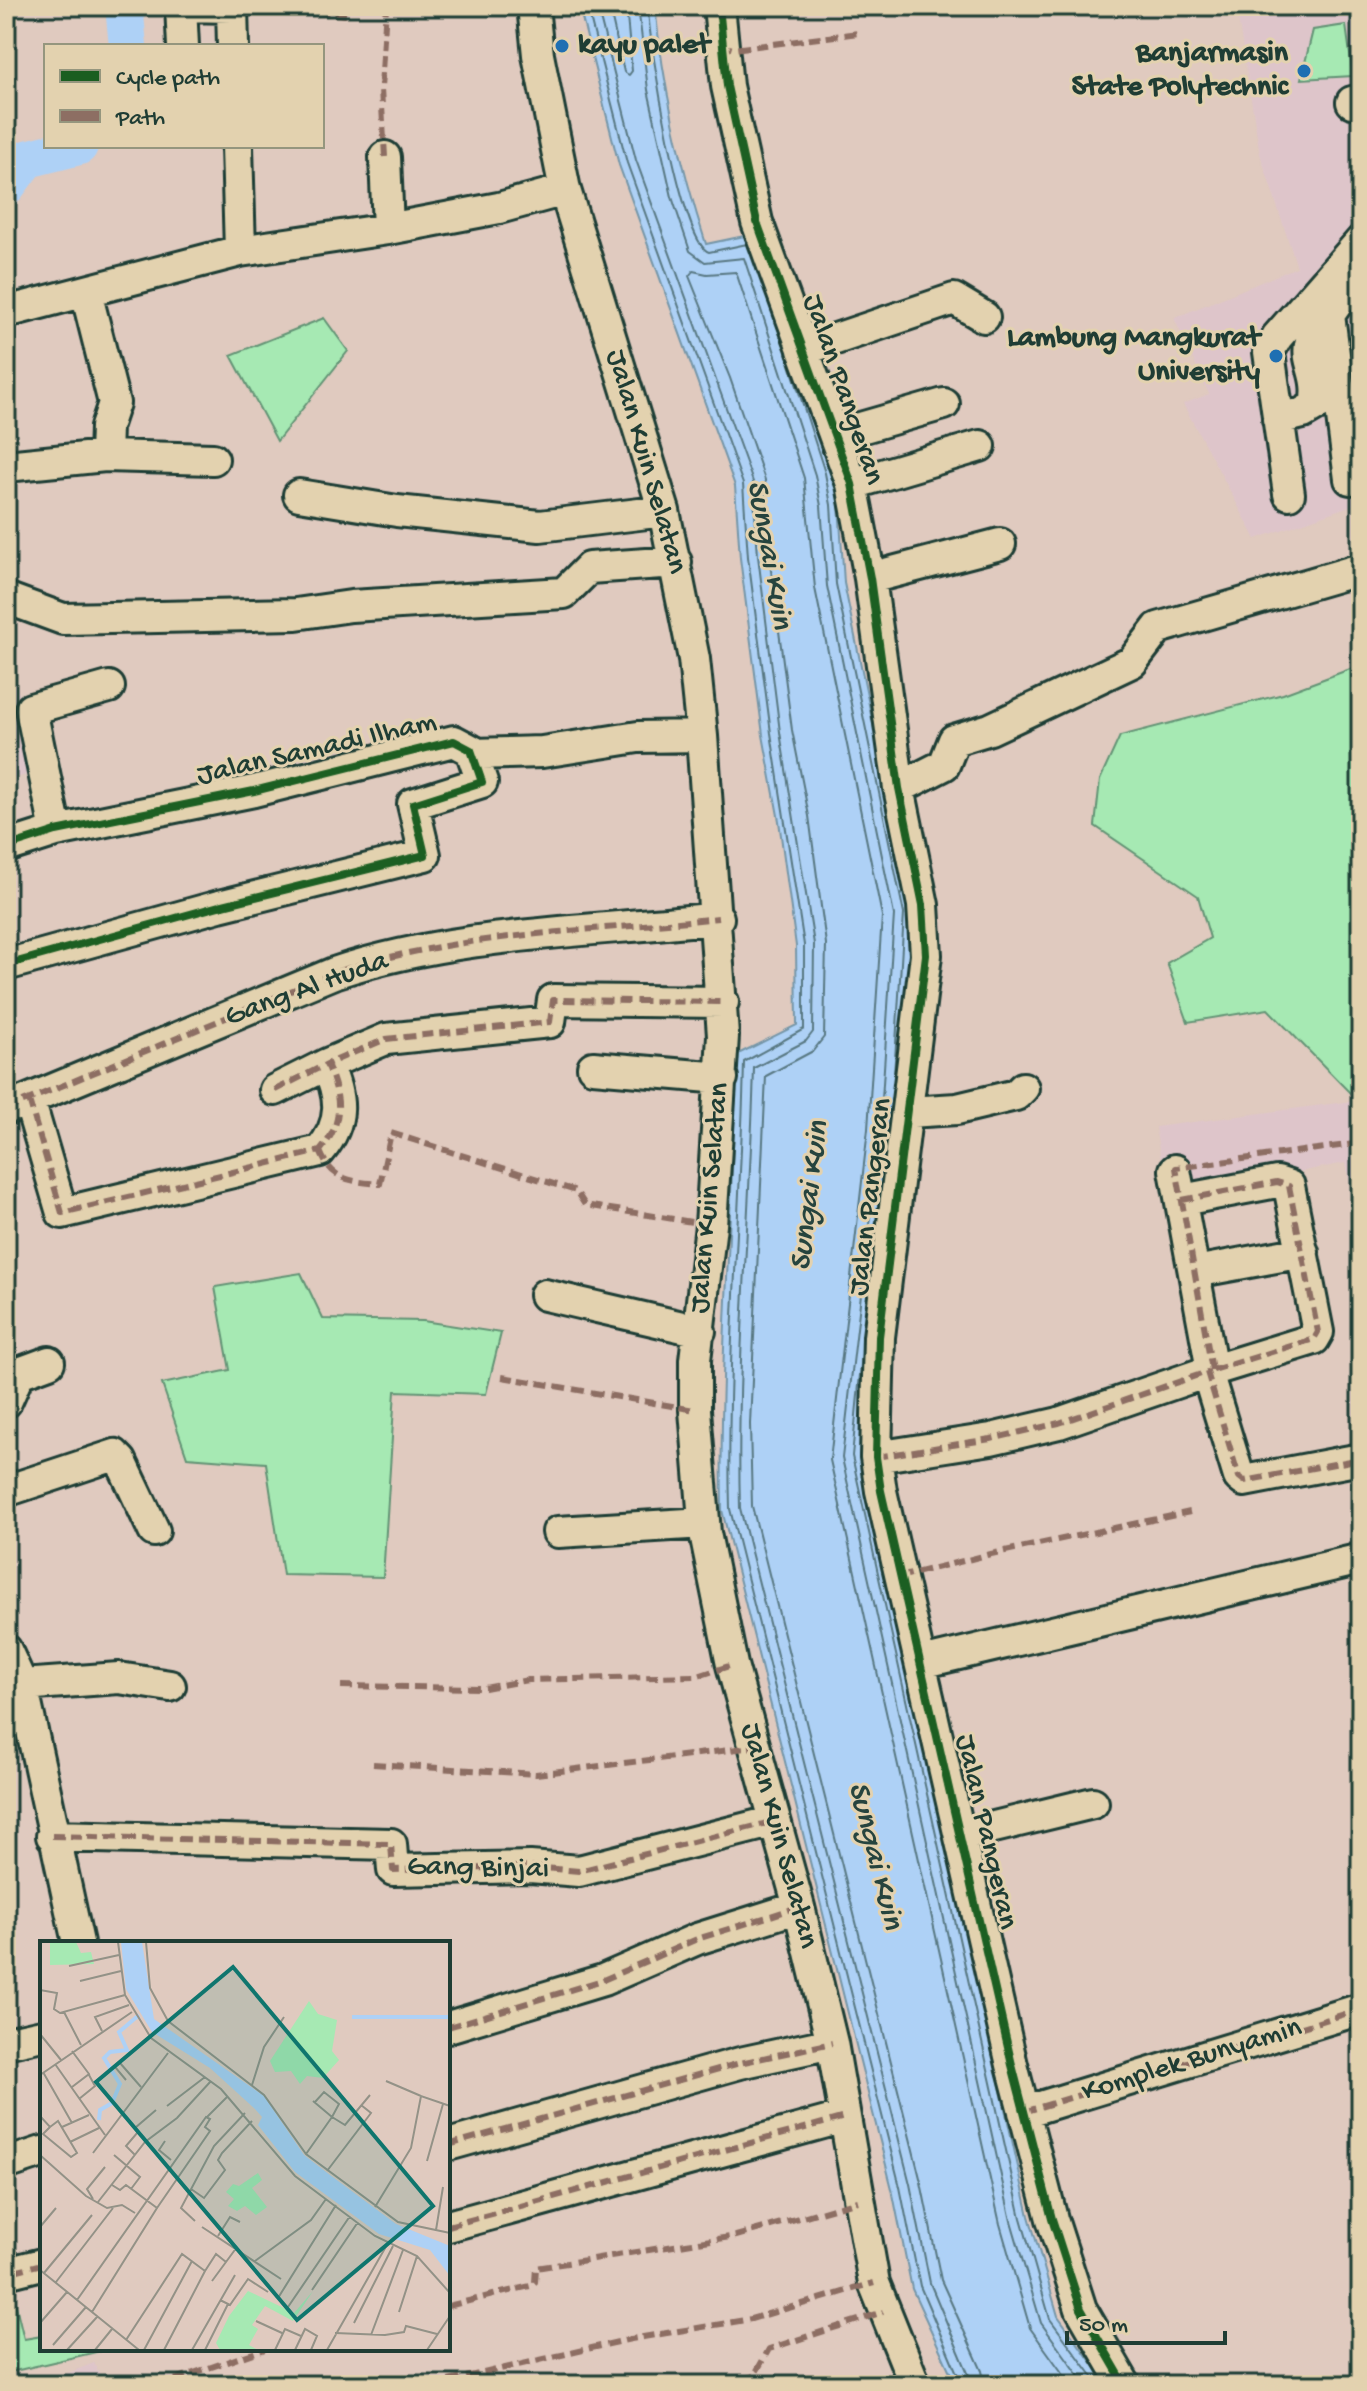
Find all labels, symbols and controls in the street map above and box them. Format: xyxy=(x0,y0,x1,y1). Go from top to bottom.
place label: kayu palet xyxy=(578,29,712,64)
marker: kayu palet xyxy=(553,37,571,55)
place label: Banjarmasin State Polytechnic xyxy=(1072,37,1290,106)
legend xyxy=(44,44,324,148)
marker: Banjarmasin State Polytechnic xyxy=(1295,62,1313,80)
text: Cycle path xyxy=(116,65,220,94)
text: Path xyxy=(115,105,165,134)
street label: Jalan Pangeran xyxy=(793,290,891,490)
place label: Lambung Mangkurat University xyxy=(1007,322,1263,391)
street label: Jalan Kuin Selatan xyxy=(596,346,694,578)
marker: Lambung Mangkurat University xyxy=(1267,347,1285,365)
water label: Sungai Kuin xyxy=(736,478,800,633)
street label: Jalan Samadi Ilham xyxy=(194,705,440,795)
street label: Gang Al Huda xyxy=(221,944,395,1036)
street label: Jalan Kuin Selatan xyxy=(683,1081,739,1315)
street label: Jalan Pangeran xyxy=(843,1096,901,1298)
water label: Sungai Kuin xyxy=(783,1118,839,1273)
street label: Jalan Kuin Selatan xyxy=(731,1720,825,1952)
street label: Jalan Pangeran xyxy=(946,1731,1024,1933)
water label: Sungai Kuin xyxy=(837,1778,911,1934)
street label: Gang Binjai xyxy=(407,1850,549,1888)
inset map xyxy=(40,1941,450,2351)
street label: Komplek Bunyamin xyxy=(1078,2011,1306,2111)
scale bar xyxy=(1067,2295,1225,2345)
text: 50 m xyxy=(1079,2312,1128,2341)

